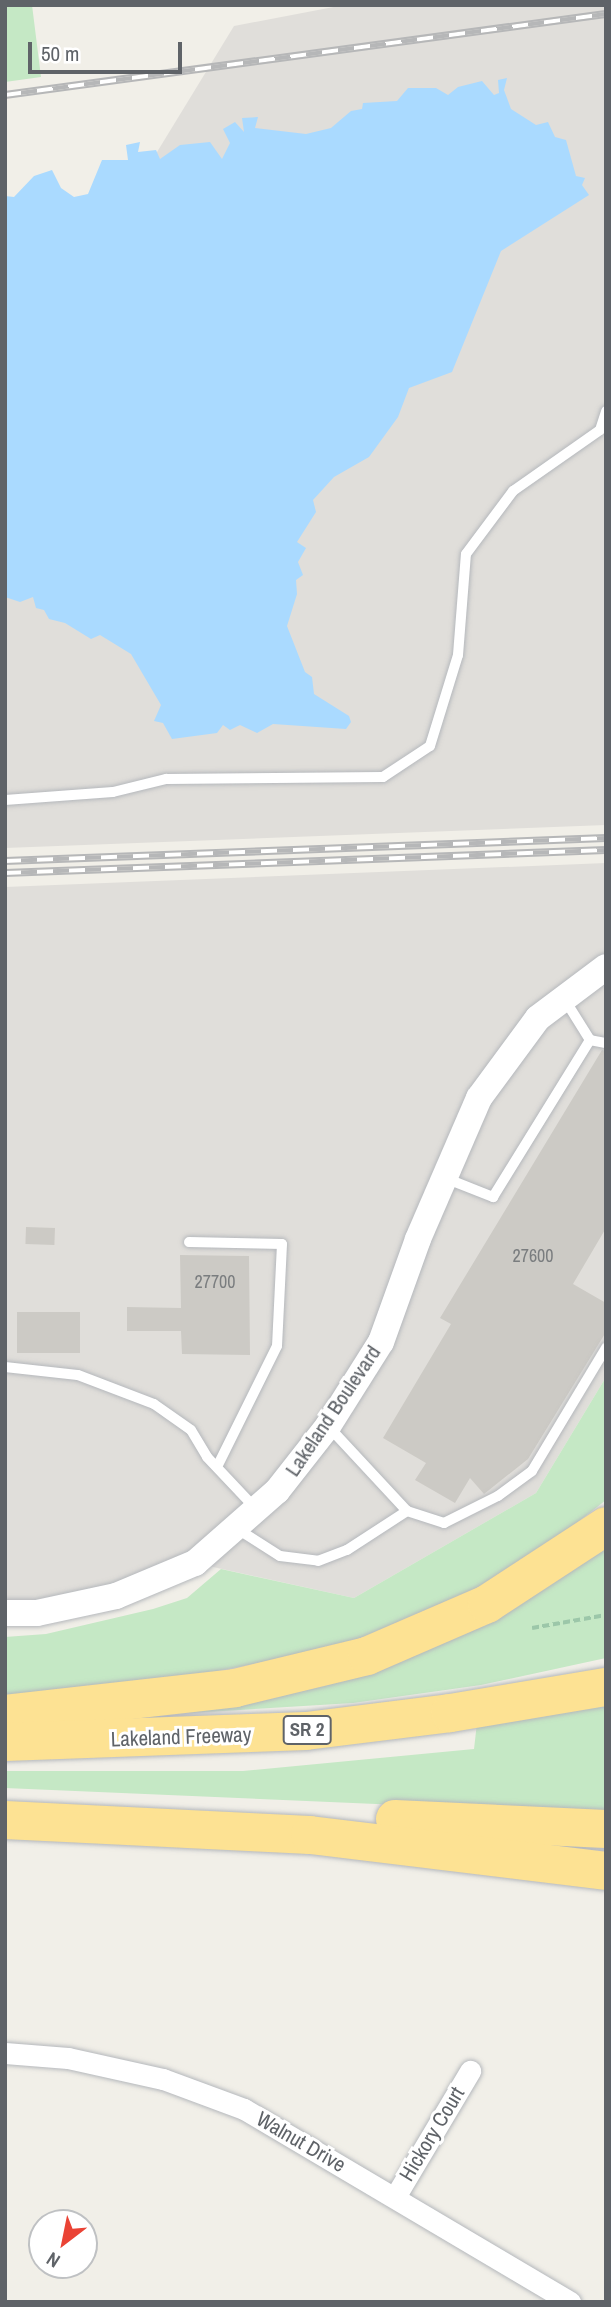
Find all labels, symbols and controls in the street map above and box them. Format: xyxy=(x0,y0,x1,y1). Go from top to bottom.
scale bar xyxy=(32,28,186,72)
text: 50 m xyxy=(41,39,79,68)
house number: 27600 xyxy=(512,1245,554,1267)
house number: 27700 xyxy=(194,1271,236,1293)
street label: Lakeland Boulevard xyxy=(280,1341,386,1481)
road number: SR 2 xyxy=(282,1714,332,1746)
street label: Lakeland Freeway xyxy=(110,1722,252,1752)
street label: Hickory Court xyxy=(394,2082,470,2186)
street label: Walnut Drive xyxy=(252,2106,350,2178)
north arrow xyxy=(28,2209,98,2279)
text: N xyxy=(41,2246,65,2274)

